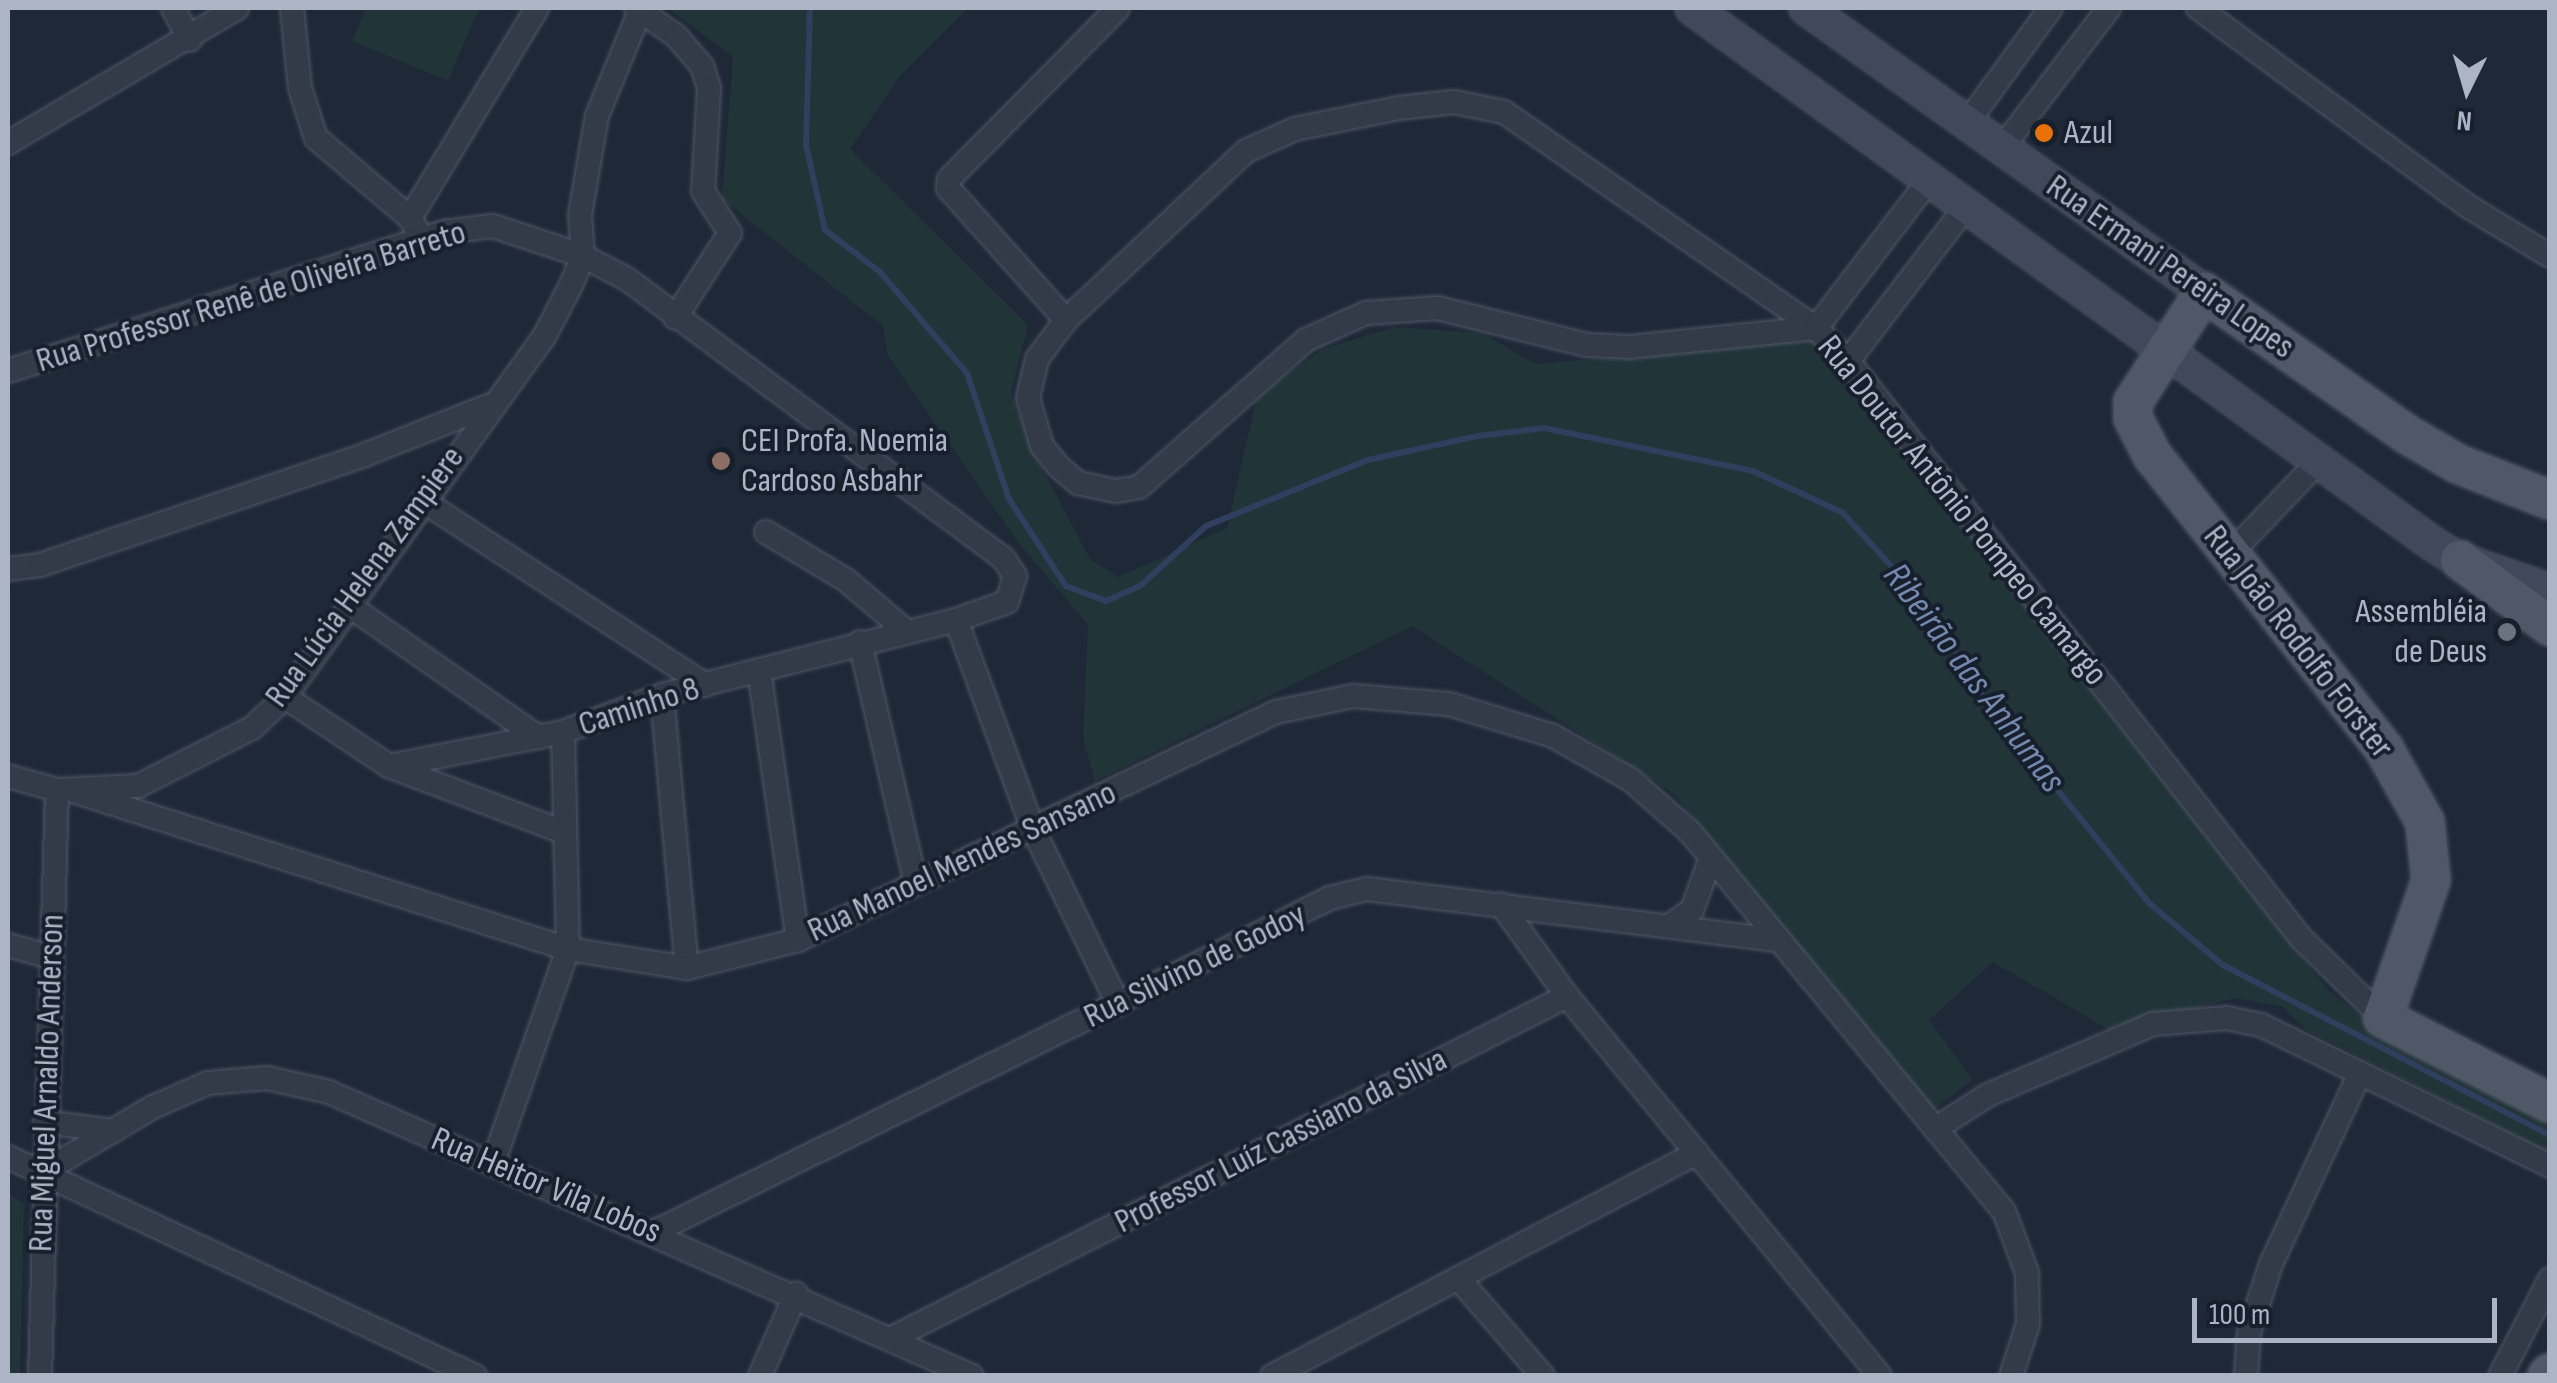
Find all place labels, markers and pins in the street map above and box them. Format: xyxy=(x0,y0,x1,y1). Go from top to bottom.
place label: Azul xyxy=(2064,112,2113,154)
marker: Azul xyxy=(2033,122,2055,144)
place label: CEI Profa. Noemia Cardoso Asbahr xyxy=(741,420,948,502)
marker: CEI Profa. Noemia Cardoso Asbahr xyxy=(710,450,732,472)
place label: Assembléia de Deus xyxy=(2356,591,2487,673)
marker: Assembléia de Deus xyxy=(2496,621,2518,643)

